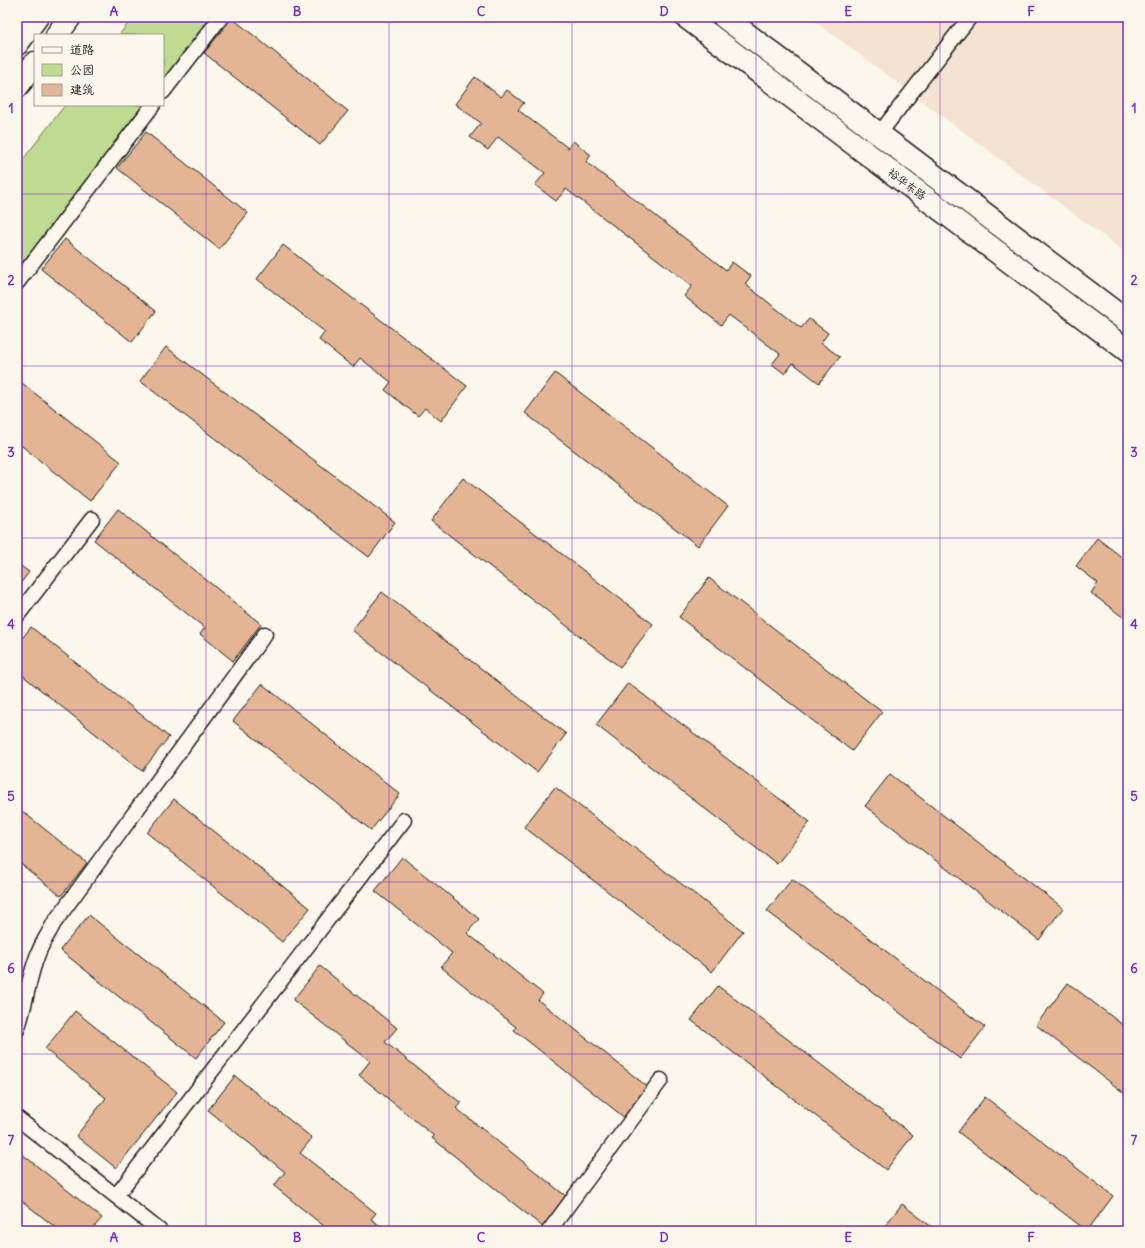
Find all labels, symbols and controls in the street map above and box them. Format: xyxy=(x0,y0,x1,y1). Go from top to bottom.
text: A xyxy=(110,3,119,20)
text: B xyxy=(293,3,302,20)
text: C xyxy=(477,3,486,20)
text: D xyxy=(659,3,669,20)
text: E xyxy=(844,3,852,20)
text: F xyxy=(1027,3,1035,20)
legend xyxy=(34,34,164,106)
text: 道路 xyxy=(70,42,94,57)
text: 公园 xyxy=(70,62,94,77)
text: 建筑 xyxy=(70,82,94,97)
text: 1 xyxy=(8,100,14,117)
text: 1 xyxy=(1131,100,1137,117)
street label: 裕华东路 xyxy=(885,165,929,203)
text: 2 xyxy=(7,272,15,289)
text: 2 xyxy=(1130,272,1138,289)
text: 3 xyxy=(7,444,15,461)
text: 3 xyxy=(1130,444,1138,461)
text: 4 xyxy=(7,616,15,633)
text: 4 xyxy=(1130,616,1138,633)
text: 5 xyxy=(7,788,15,805)
text: 5 xyxy=(1130,788,1138,805)
text: 6 xyxy=(7,960,15,977)
text: 6 xyxy=(1130,960,1138,977)
text: 7 xyxy=(8,1132,15,1149)
text: 7 xyxy=(1131,1132,1138,1149)
text: A xyxy=(110,1229,119,1246)
text: B xyxy=(293,1229,302,1246)
text: C xyxy=(477,1229,486,1246)
text: D xyxy=(659,1229,669,1246)
text: E xyxy=(844,1229,852,1246)
text: F xyxy=(1027,1229,1035,1246)

